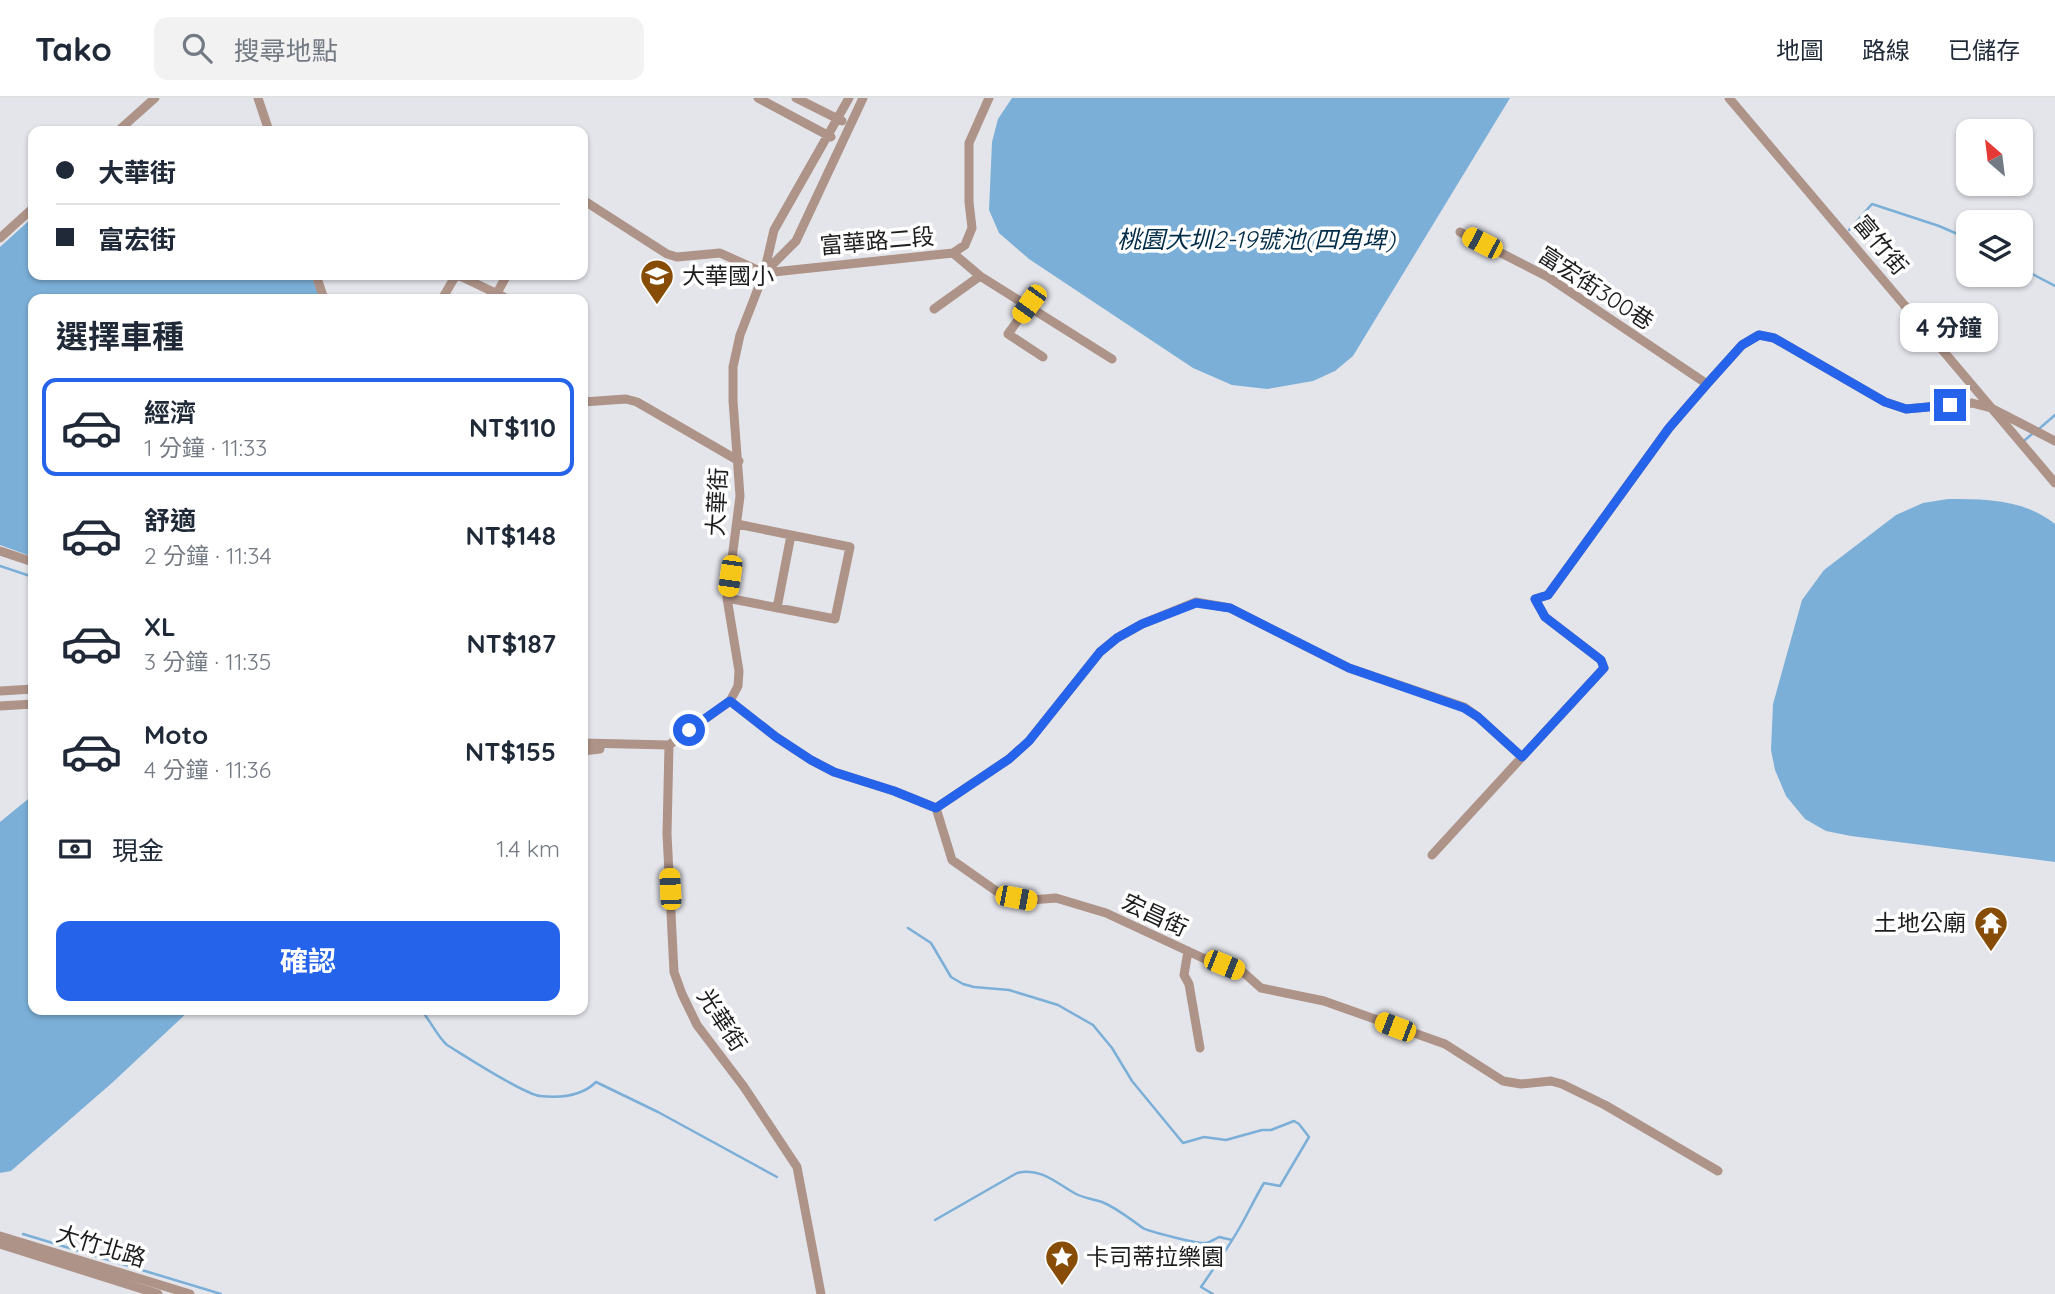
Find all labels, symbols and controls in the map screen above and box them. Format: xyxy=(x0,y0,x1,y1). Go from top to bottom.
search box xyxy=(154,17,644,80)
text: Tako xyxy=(35,28,112,69)
icon: search xyxy=(178,29,216,67)
text: 搜尋地點 xyxy=(234,34,338,67)
text: 地圖 xyxy=(1776,35,1824,65)
text: 路線 xyxy=(1862,35,1910,65)
text: 已儲存 xyxy=(1948,35,2020,65)
north arrow xyxy=(1956,119,2034,196)
map controls xyxy=(1956,119,2033,287)
text: 大華街 xyxy=(98,156,176,189)
street label: 富竹街 xyxy=(1848,209,1915,280)
button: layers xyxy=(1956,210,2033,287)
street label: 富華路二段 xyxy=(818,221,936,260)
text: 富宏街 xyxy=(98,223,176,256)
water label: 桃園大圳2-19號池(四角埤) xyxy=(1117,224,1396,254)
car xyxy=(1459,224,1506,262)
street label: 富宏街300巷 xyxy=(1533,240,1659,336)
school or university icon: 大華國小 xyxy=(638,257,676,306)
place label: 大華國小 xyxy=(682,261,774,290)
car xyxy=(1009,281,1050,327)
callout: 4 分鐘 xyxy=(1901,303,1999,352)
text: 4 分鐘 xyxy=(1916,313,1982,342)
text: 選擇車種 xyxy=(56,316,184,356)
route end xyxy=(1934,389,1966,421)
icon: car xyxy=(60,396,123,459)
text: 經濟 xyxy=(144,396,196,429)
text: NT$110 xyxy=(469,411,556,444)
text: 1 分鐘 · 11:33 xyxy=(144,433,267,462)
street label: 大華街 xyxy=(700,467,733,537)
icon: car xyxy=(60,504,123,567)
text: 舒適 xyxy=(144,504,196,537)
text: NT$148 xyxy=(465,519,556,552)
text: 2 分鐘 · 11:34 xyxy=(144,541,272,570)
car xyxy=(717,554,744,598)
text: XL xyxy=(144,610,176,643)
icon: car xyxy=(60,612,123,675)
text: NT$187 xyxy=(466,627,556,660)
text: 3 分鐘 · 11:35 xyxy=(144,647,271,676)
route start xyxy=(673,714,705,746)
text: Moto xyxy=(144,718,208,751)
icon: car xyxy=(60,720,123,783)
text: NT$155 xyxy=(465,735,556,768)
text: 4 分鐘 · 11:36 xyxy=(144,755,271,784)
icon: cash xyxy=(56,830,94,868)
text: 現金 xyxy=(112,834,164,867)
text: 1.4 km xyxy=(496,834,560,863)
car xyxy=(659,867,682,911)
car xyxy=(994,884,1039,912)
street label: 宏昌街 xyxy=(1118,887,1193,942)
temple icon: 土地公廟 xyxy=(1972,904,2010,953)
place label: 土地公廟 xyxy=(1874,908,1966,937)
button: 確認 xyxy=(56,921,560,1001)
car xyxy=(1201,947,1248,983)
street label: 光華街 xyxy=(691,983,753,1057)
car xyxy=(1372,1010,1419,1044)
street label: 大竹北路 xyxy=(53,1218,149,1273)
place icon: 卡司蒂拉樂園 xyxy=(1043,1238,1081,1287)
place label: 卡司蒂拉樂園 xyxy=(1086,1242,1224,1271)

